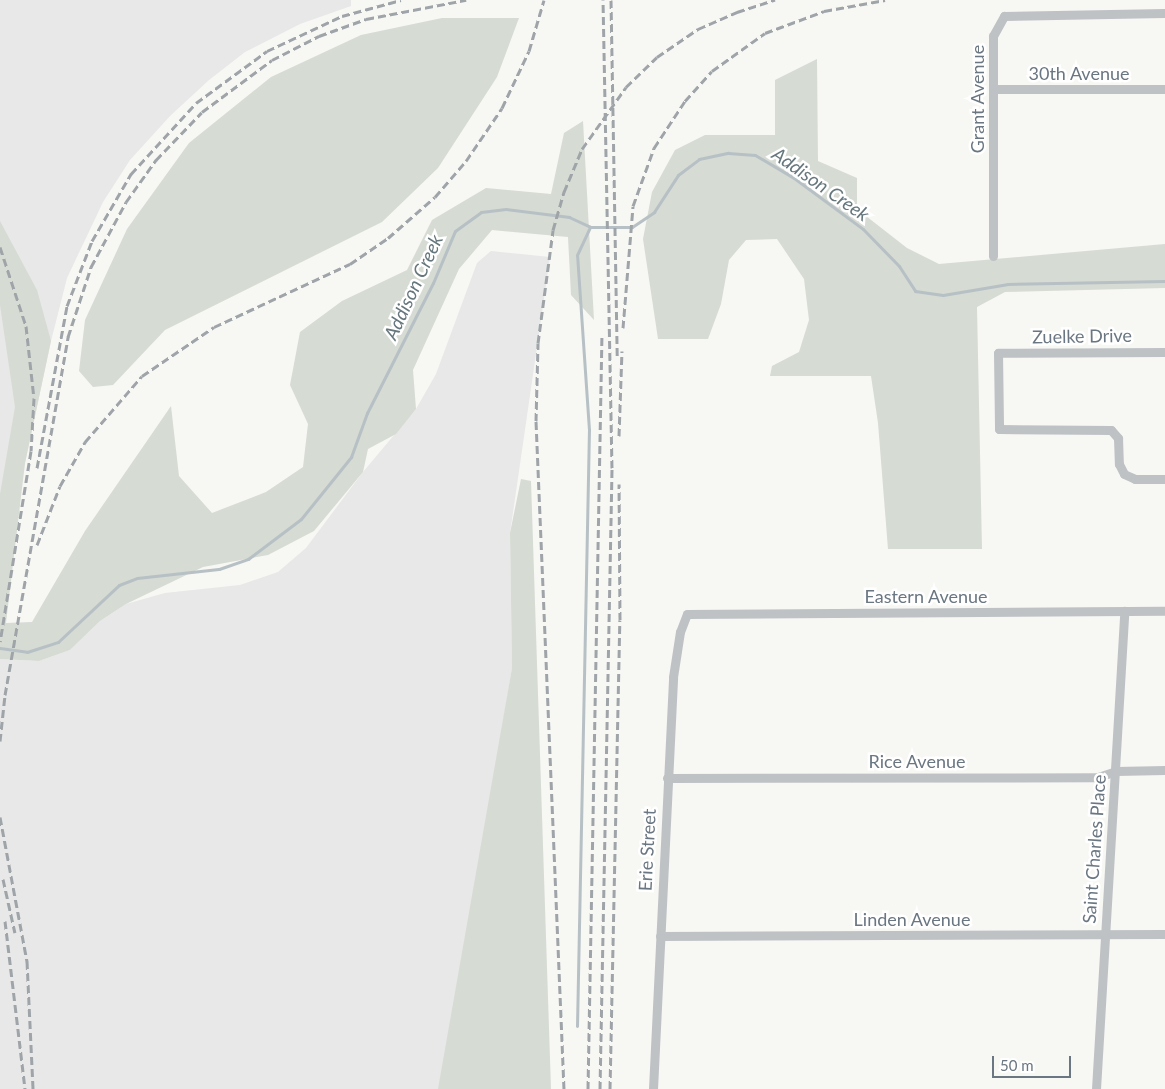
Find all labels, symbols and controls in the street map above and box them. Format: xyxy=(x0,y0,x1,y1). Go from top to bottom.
street label: Grant Avenue xyxy=(966,45,988,153)
street label: 30th Avenue xyxy=(1028,62,1130,84)
water label: Addison Creek xyxy=(768,142,874,226)
water label: Addison Creek xyxy=(379,231,447,343)
street label: Zuelke Drive xyxy=(1032,324,1132,348)
street label: Eastern Avenue xyxy=(864,585,988,607)
street label: Rice Avenue xyxy=(868,750,966,772)
street label: Saint Charles Place xyxy=(1078,774,1110,924)
street label: Erie Street xyxy=(634,808,660,892)
street label: Linden Avenue xyxy=(853,908,971,930)
scale bar xyxy=(995,1046,1074,1078)
text: 50 m xyxy=(1000,1056,1034,1074)

